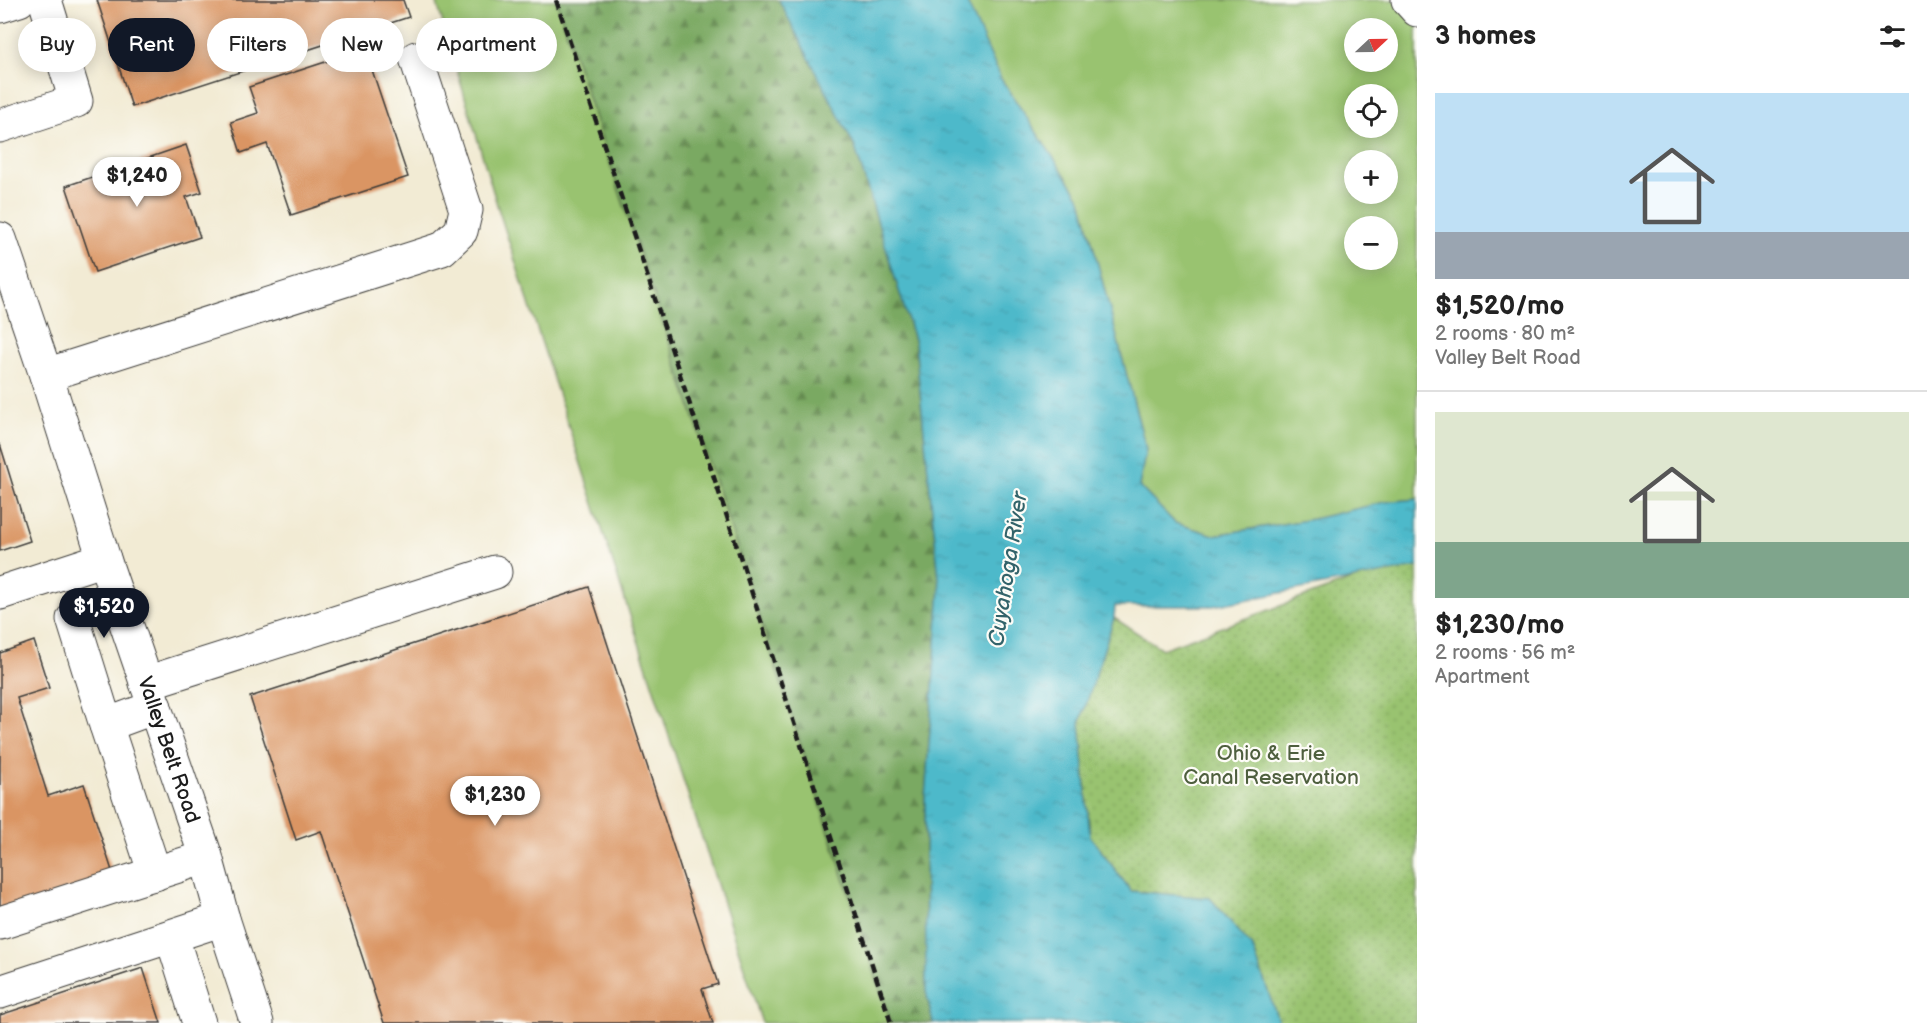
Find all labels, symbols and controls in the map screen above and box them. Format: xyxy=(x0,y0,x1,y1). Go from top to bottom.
chip: Buy xyxy=(18,18,96,72)
chip: Rent xyxy=(108,18,195,72)
chip: Filters xyxy=(207,18,308,72)
chip: New xyxy=(320,18,404,72)
chip: Apartment xyxy=(416,18,557,72)
north arrow xyxy=(1344,18,1398,72)
map controls xyxy=(1344,18,1398,270)
icon: filters xyxy=(1876,20,1909,53)
text: 3 homes xyxy=(1435,21,1536,52)
button: locate xyxy=(1344,84,1398,138)
icon: home xyxy=(1618,132,1726,240)
button: + xyxy=(1344,150,1398,204)
pin: $1,240 xyxy=(88,157,186,208)
text: $1,240 xyxy=(106,164,168,188)
button: − xyxy=(1344,216,1398,270)
text: $1,520/mo xyxy=(1435,291,1564,322)
text: 2 rooms · 80 m² xyxy=(1435,322,1575,346)
text: Valley Belt Road xyxy=(1435,346,1581,370)
icon: home xyxy=(1618,451,1726,559)
water label: Cuyahoga River xyxy=(983,488,1034,648)
pin: $1,520 xyxy=(55,588,153,639)
text: $1,520 xyxy=(73,595,135,619)
text: $1,230/mo xyxy=(1435,610,1564,641)
text: 2 rooms · 56 m² xyxy=(1435,641,1575,665)
text: Apartment xyxy=(1435,665,1530,689)
street label: Valley Belt Road xyxy=(132,673,205,826)
park label: Ohio & Erie Canal Reservation xyxy=(1183,741,1359,790)
pin: $1,230 xyxy=(446,776,544,827)
text: $1,230 xyxy=(464,783,526,807)

